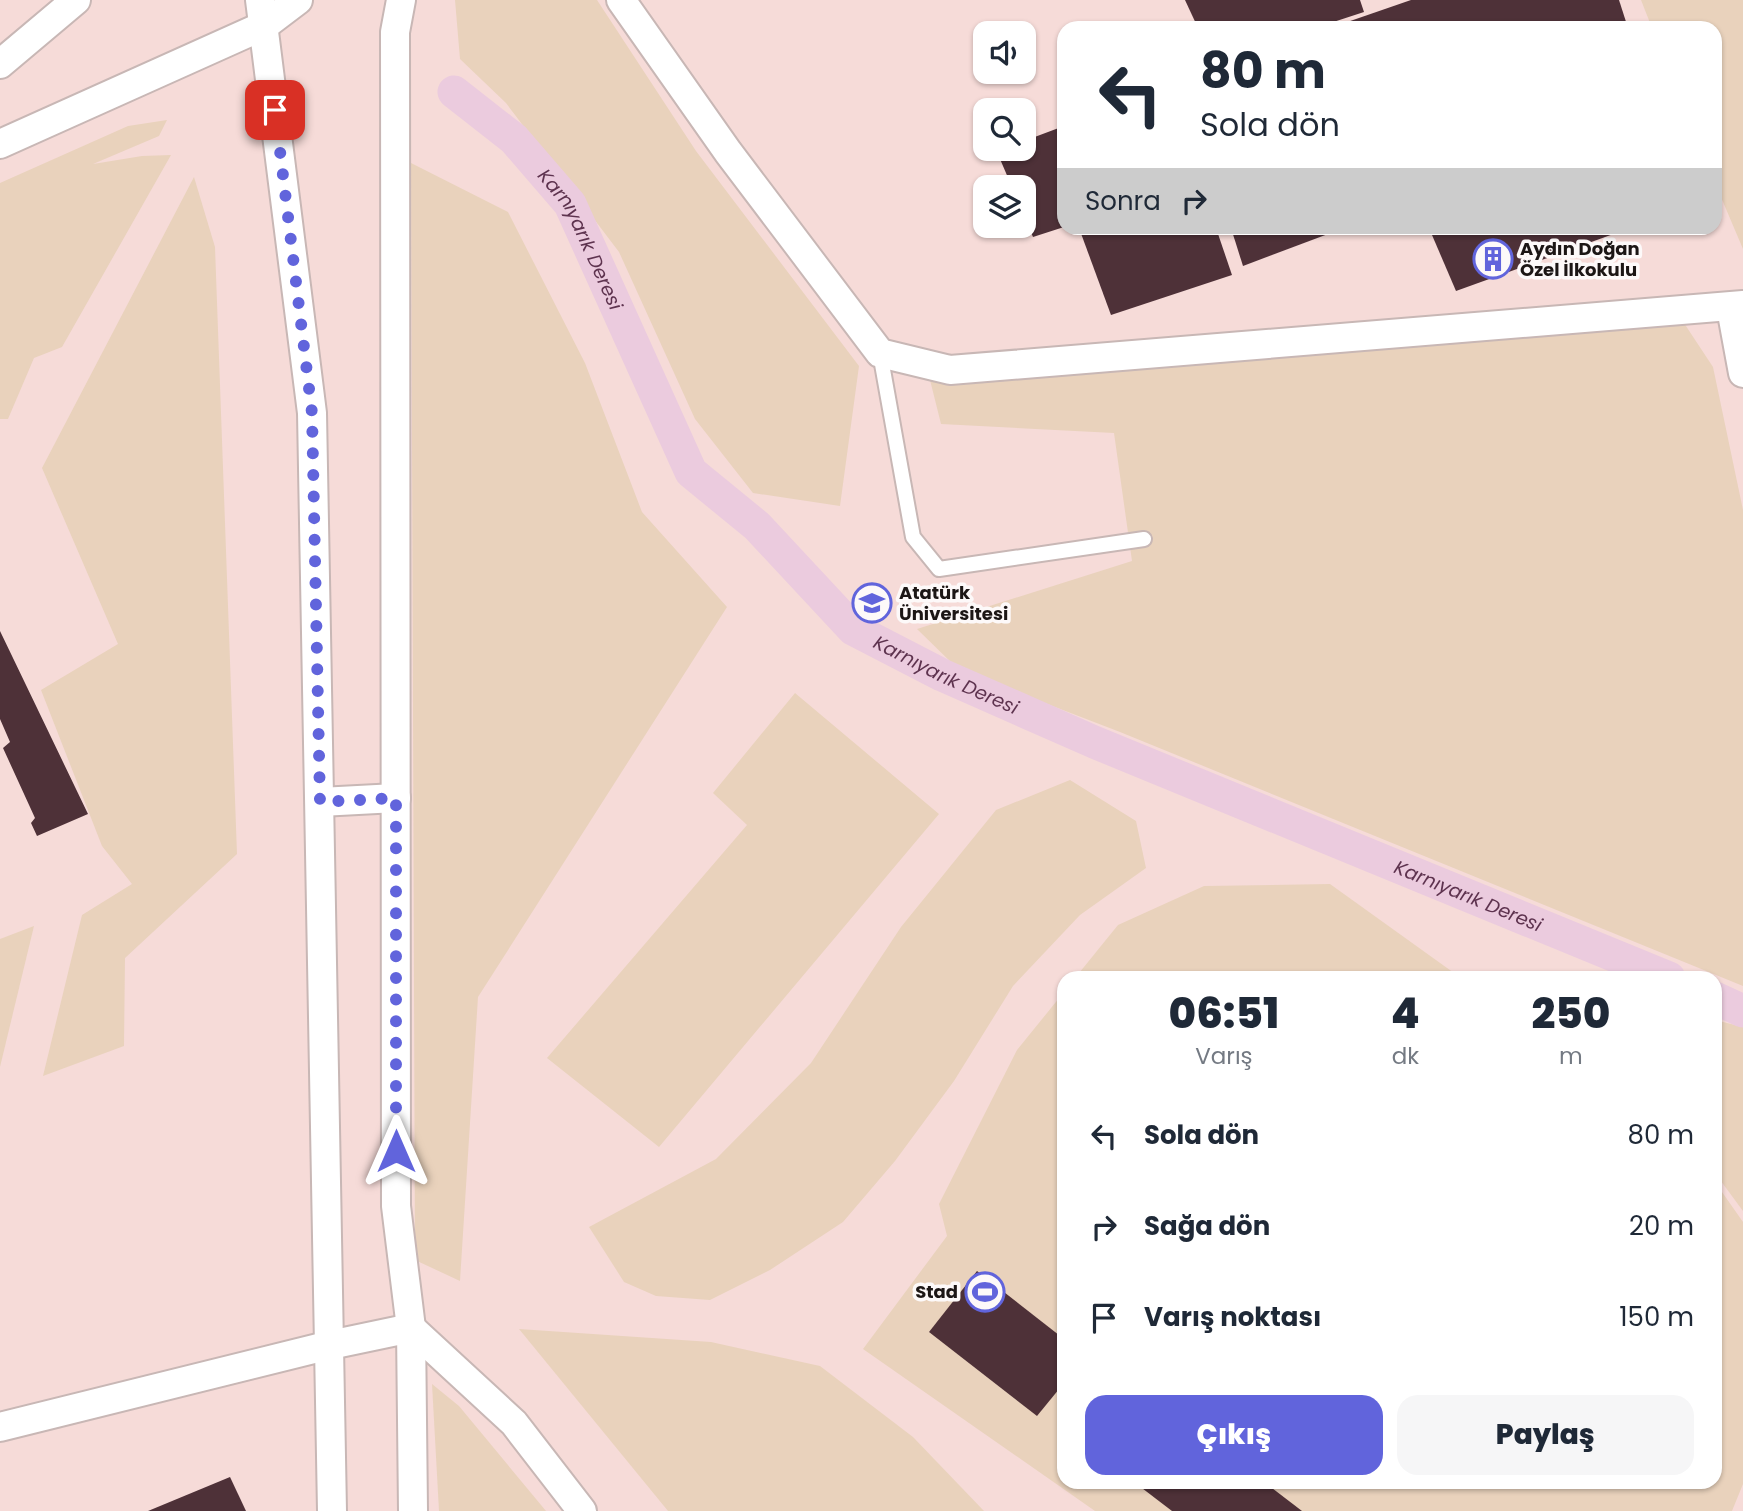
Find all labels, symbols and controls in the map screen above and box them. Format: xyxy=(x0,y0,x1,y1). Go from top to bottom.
map controls xyxy=(973,21,1036,238)
button: sound xyxy=(973,21,1036,84)
text: 80 m xyxy=(1200,37,1326,105)
icon: left xyxy=(1085,49,1176,140)
pin xyxy=(245,80,305,140)
icon: arrive xyxy=(256,91,294,129)
button: search xyxy=(973,98,1036,161)
text: Sola dön xyxy=(1200,102,1340,147)
water label: Karnıyarık Deresi xyxy=(531,163,629,315)
button: layers xyxy=(973,175,1036,238)
icon: right xyxy=(1175,182,1213,220)
text: Sonra xyxy=(1085,183,1161,219)
place label: Aydın Doğan Özel İlkokulu xyxy=(1520,236,1640,282)
building icon: Aydın Doğan Özel İlkokulu xyxy=(1472,238,1514,280)
place label: Atatürk Üniversitesi xyxy=(899,580,1008,626)
school or university icon: Atatürk Üniversitesi xyxy=(851,582,893,624)
water label: Karnıyarık Deresi xyxy=(869,629,1023,721)
water label: Karnıyarık Deresi xyxy=(1390,854,1546,939)
text: 06:51 xyxy=(1169,984,1279,1043)
text: 4 xyxy=(1391,984,1420,1043)
text: 250 xyxy=(1531,984,1610,1043)
text: Varış xyxy=(1195,1040,1253,1072)
text: dk xyxy=(1392,1040,1419,1072)
text: m xyxy=(1559,1040,1583,1072)
position arrow xyxy=(359,1114,433,1188)
icon: left xyxy=(1085,1117,1123,1155)
text: Sola dön xyxy=(1144,1117,1259,1153)
text: 80 m xyxy=(1628,1117,1694,1153)
icon: right xyxy=(1085,1208,1123,1246)
text: Sağa dön xyxy=(1144,1208,1270,1244)
text: 20 m xyxy=(1629,1208,1694,1244)
sports icon: Stad xyxy=(964,1271,1006,1313)
place label: Stad xyxy=(915,1279,958,1304)
icon: arrive xyxy=(1085,1299,1123,1337)
text: Varış noktası xyxy=(1144,1299,1321,1335)
text: 150 m xyxy=(1619,1299,1694,1335)
button: Çıkış xyxy=(1085,1395,1383,1475)
button: Paylaş xyxy=(1397,1395,1694,1475)

